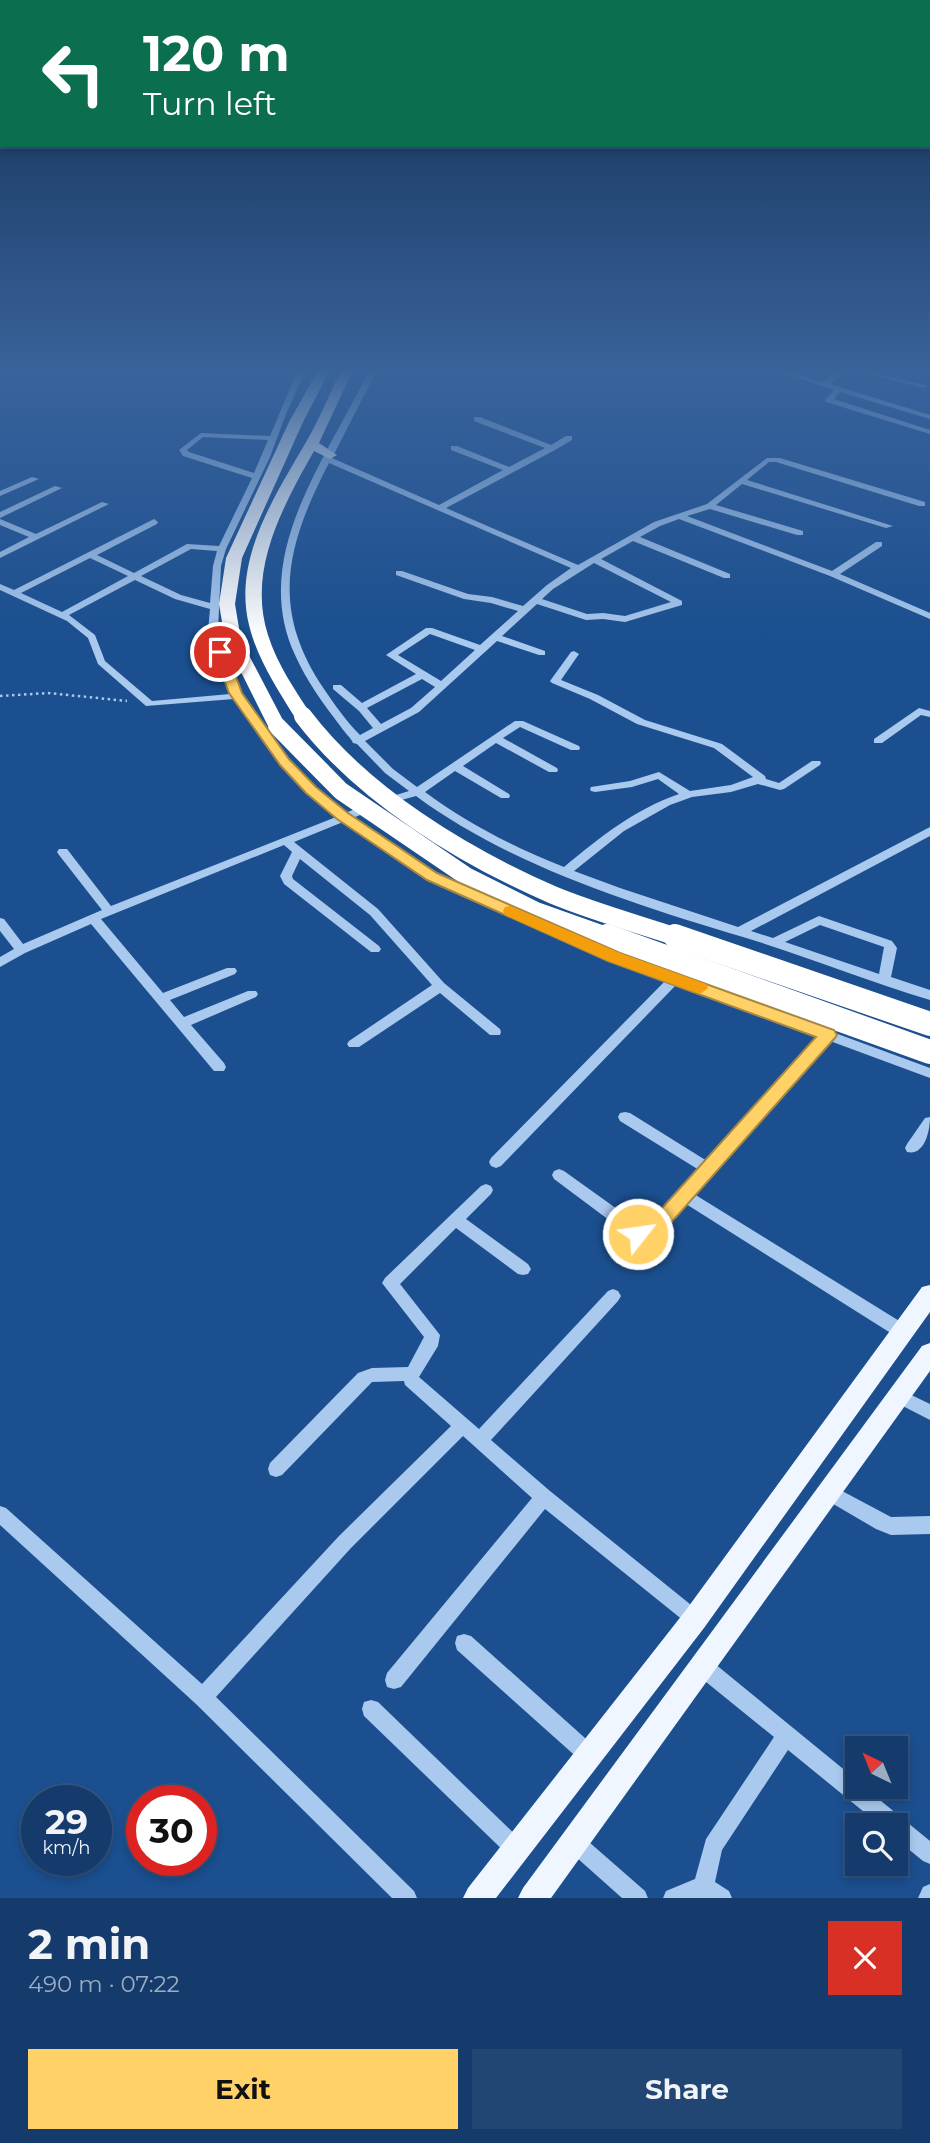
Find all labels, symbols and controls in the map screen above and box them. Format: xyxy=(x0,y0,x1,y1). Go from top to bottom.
text: 120 m xyxy=(143,24,290,83)
icon: left xyxy=(28,28,119,119)
text: Turn left xyxy=(143,84,277,123)
pin xyxy=(190,622,250,682)
icon: arrive xyxy=(201,633,239,671)
position arrow xyxy=(601,1197,675,1271)
north arrow xyxy=(845,1736,908,1799)
map controls xyxy=(845,1736,908,1876)
speed limit sign: 30 xyxy=(126,1785,217,1876)
text: 29 xyxy=(45,1800,88,1843)
button: search xyxy=(845,1813,908,1876)
text: km/h xyxy=(42,1837,91,1859)
text: 2 min xyxy=(28,1918,150,1970)
button: close xyxy=(828,1921,902,1995)
text: 490 m · 07:22 xyxy=(28,1970,180,1998)
button: Exit xyxy=(28,2049,458,2129)
button: Share xyxy=(472,2049,902,2129)

